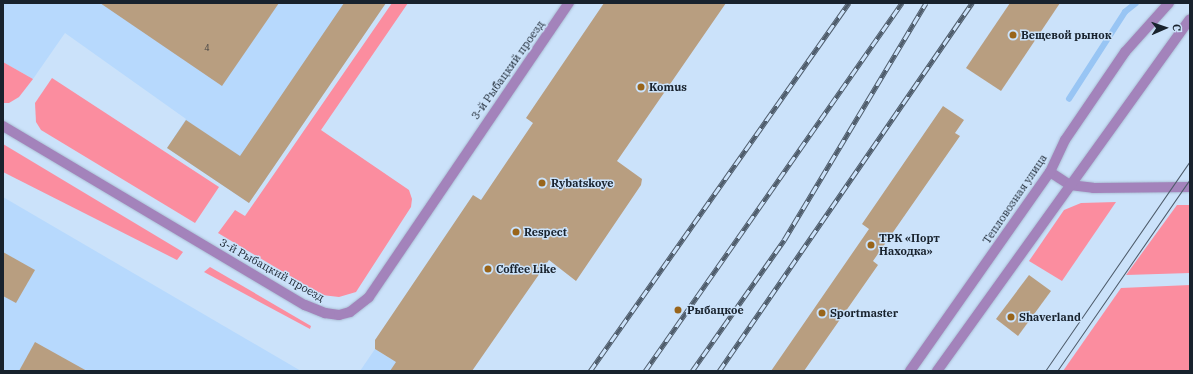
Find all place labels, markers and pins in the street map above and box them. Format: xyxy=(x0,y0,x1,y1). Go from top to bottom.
place label: Вещевой рынок xyxy=(1021,28,1111,42)
marker: Вещевой рынок xyxy=(1008,30,1018,40)
place label: Komus xyxy=(649,80,687,94)
marker: Komus xyxy=(636,82,646,92)
place label: Rybatskoye xyxy=(551,176,613,190)
marker: Rybatskoye xyxy=(536,177,548,189)
place label: Respect xyxy=(524,225,567,239)
marker: Respect xyxy=(511,227,521,237)
place label: ТРК «Порт Находка» xyxy=(879,232,940,258)
marker: ТРК «Порт Находка» xyxy=(866,240,876,250)
place label: Coffee Like xyxy=(496,262,556,276)
marker: Coffee Like xyxy=(483,264,493,274)
place label: Рыбацкое xyxy=(687,303,744,317)
marker: Рыбацкое xyxy=(672,304,684,316)
place label: Sportmaster xyxy=(830,306,898,320)
marker: Sportmaster xyxy=(817,308,827,318)
place label: Shaverland xyxy=(1019,310,1081,324)
marker: Shaverland xyxy=(1006,312,1016,322)

